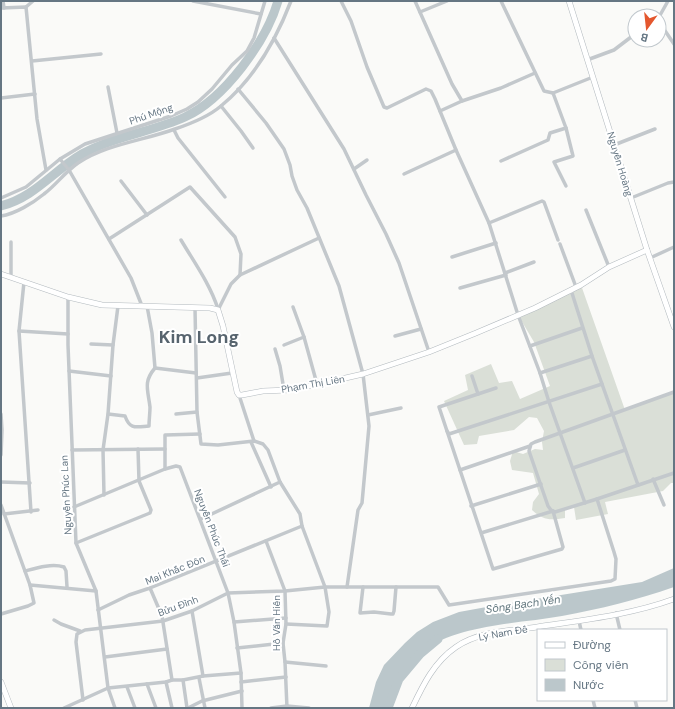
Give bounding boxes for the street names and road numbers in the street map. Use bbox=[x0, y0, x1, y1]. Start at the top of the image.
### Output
street label: Phú Mộng bbox=[127, 100, 175, 128]
street label: Nguyễn Hoàng bbox=[604, 130, 636, 198]
street label: Phạm Thị Liên bbox=[280, 372, 346, 396]
street label: Nguyễn Phúc Lan bbox=[57, 455, 75, 535]
street label: Nguyễn Phúc Thái bbox=[191, 487, 233, 569]
street label: Mai Khắc Đôn bbox=[143, 552, 207, 588]
street label: Bửu Đình bbox=[156, 593, 200, 619]
street label: Hồ Văn Hiến bbox=[270, 595, 283, 651]
street label: Lý Nam Đế bbox=[477, 622, 529, 644]

